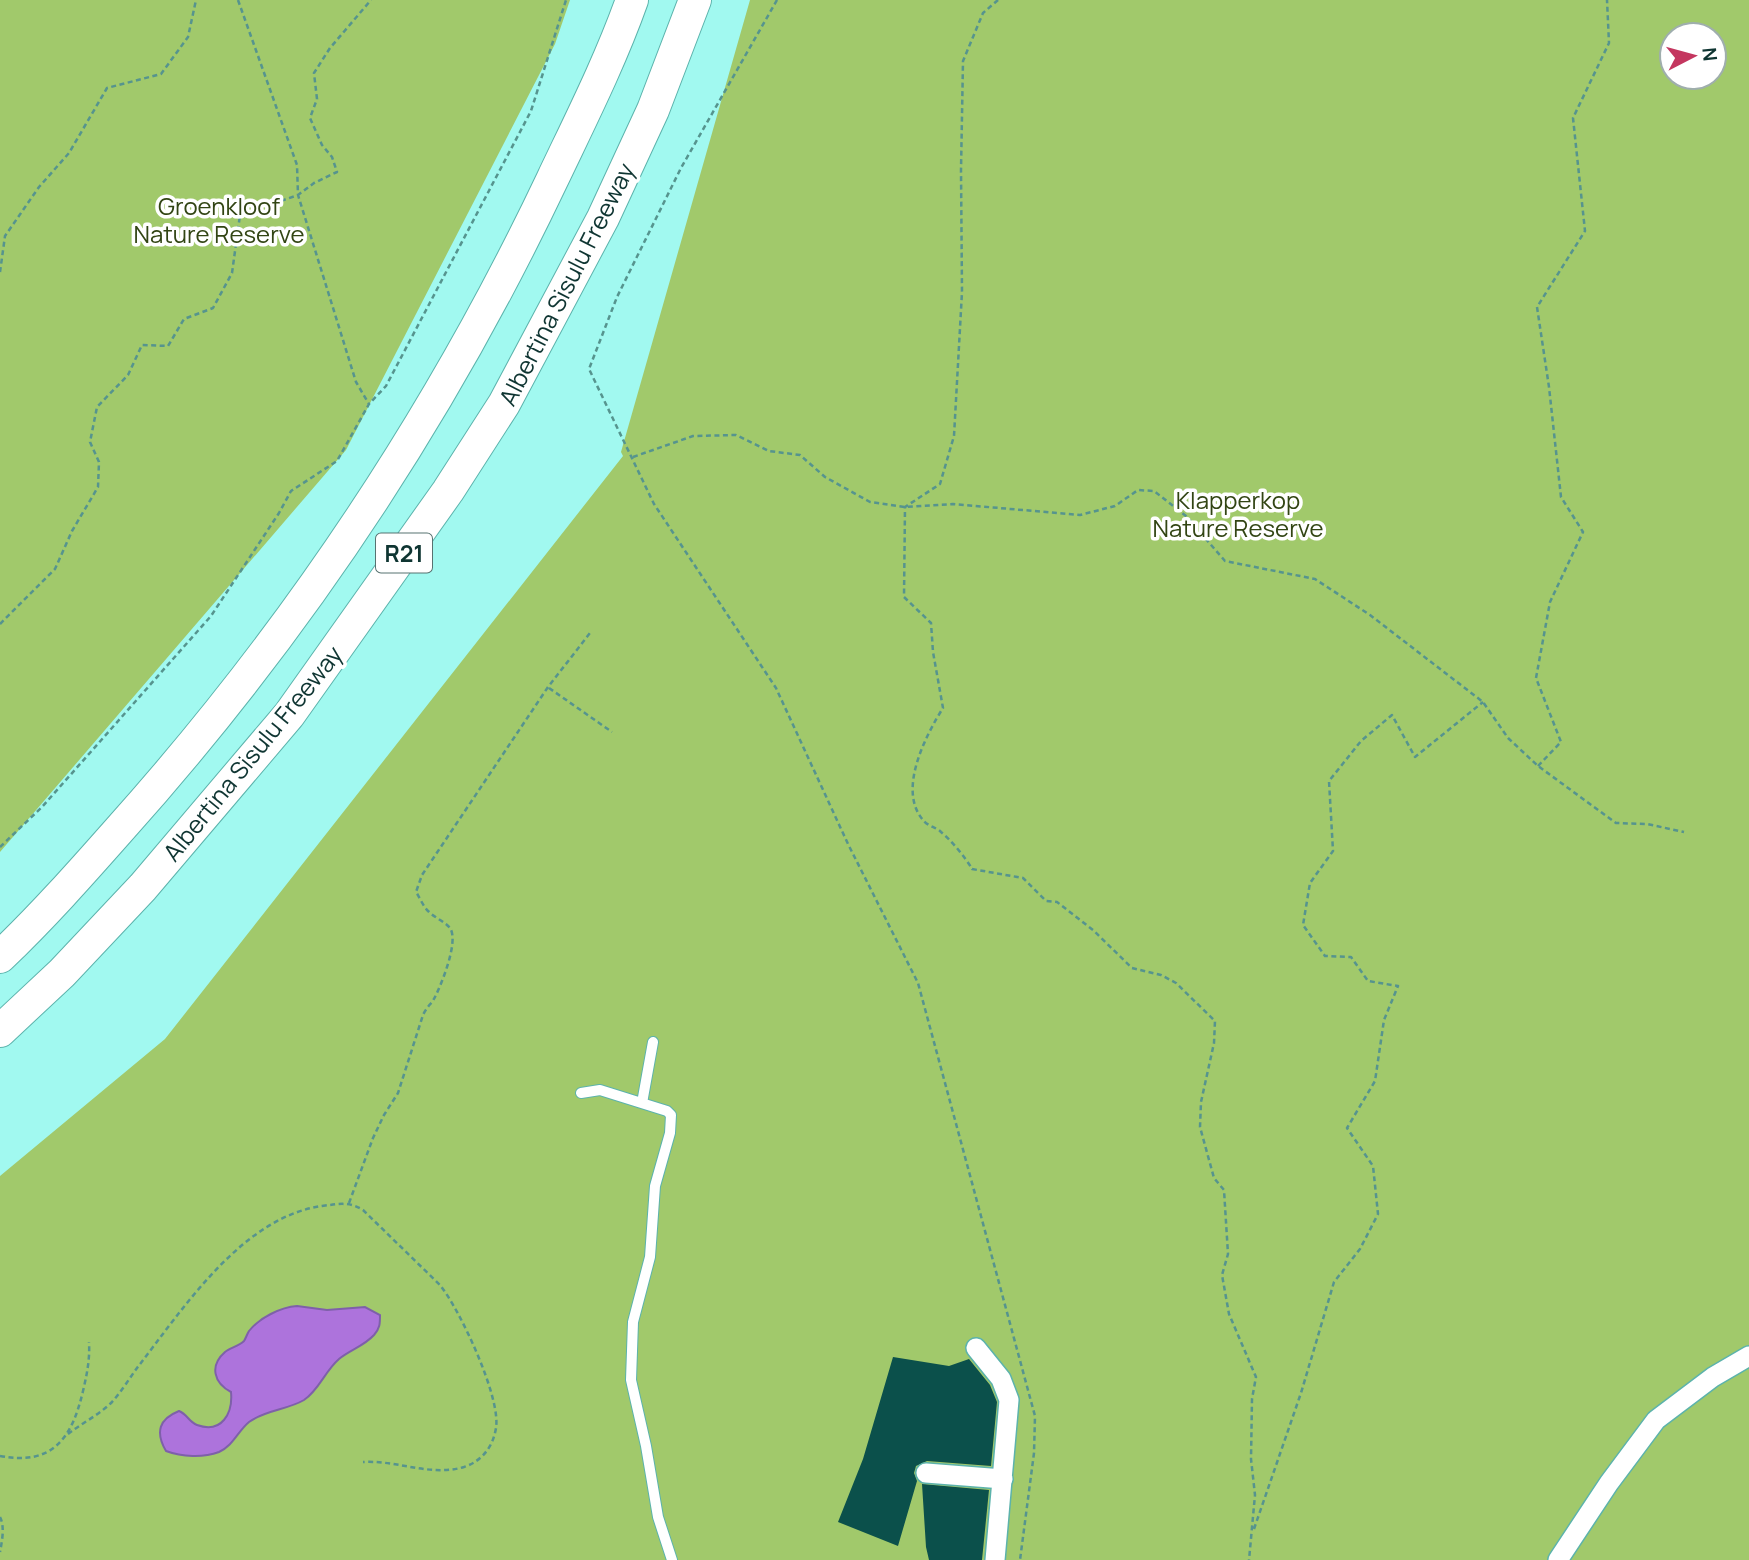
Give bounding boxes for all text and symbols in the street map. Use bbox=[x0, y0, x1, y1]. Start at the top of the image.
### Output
north arrow bbox=[1658, 21, 1728, 91]
text: N bbox=[1696, 46, 1724, 62]
street label: Albertina Sisulu Freeway bbox=[490, 157, 642, 411]
park label: Groenkloof Nature Reserve bbox=[133, 189, 305, 250]
park label: Klapperkop Nature Reserve bbox=[1152, 483, 1324, 544]
road number: R21 bbox=[376, 534, 432, 572]
street label: Albertina Sisulu Freeway bbox=[155, 638, 349, 868]

